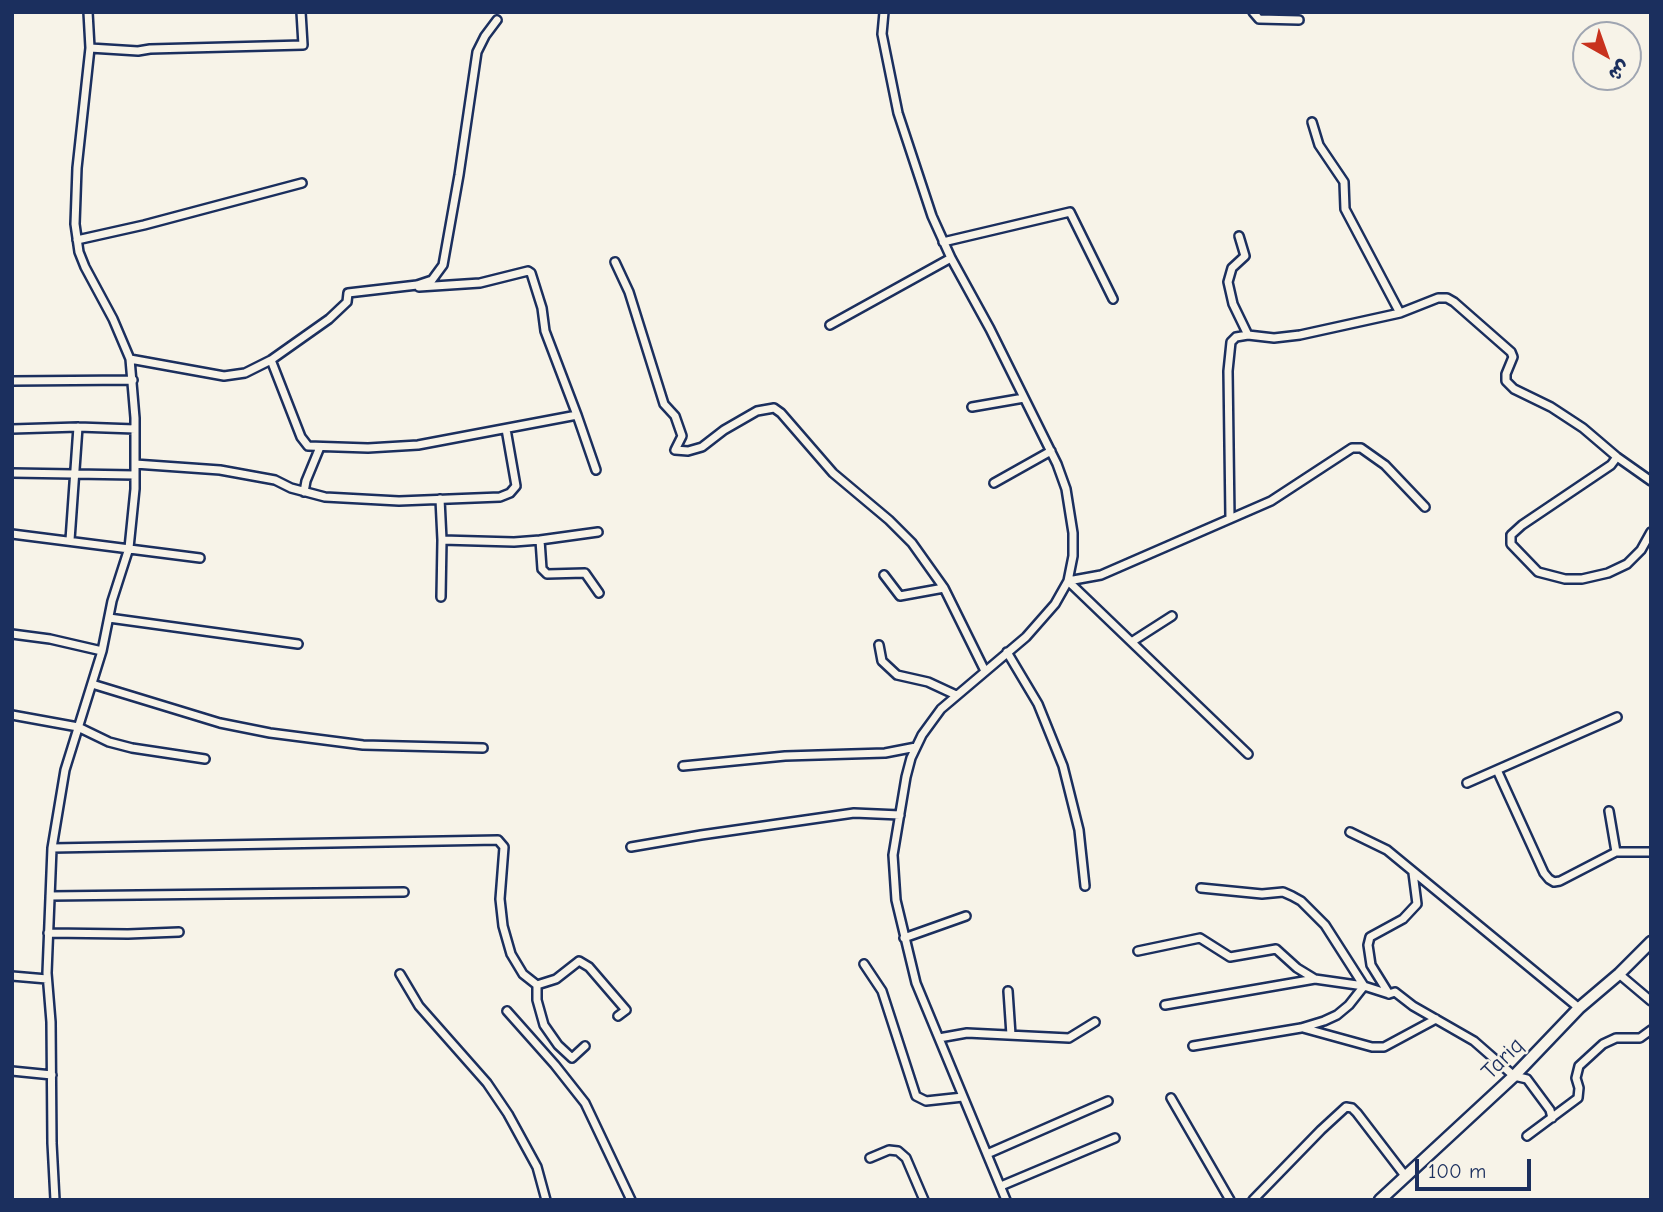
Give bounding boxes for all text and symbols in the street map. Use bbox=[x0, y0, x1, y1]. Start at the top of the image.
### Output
north arrow bbox=[1572, 21, 1642, 91]
text: ش bbox=[1604, 55, 1634, 86]
street label: Tariq bbox=[1476, 1032, 1530, 1086]
scale bar bbox=[1418, 1146, 1534, 1190]
text: 100 m bbox=[1428, 1159, 1486, 1183]

